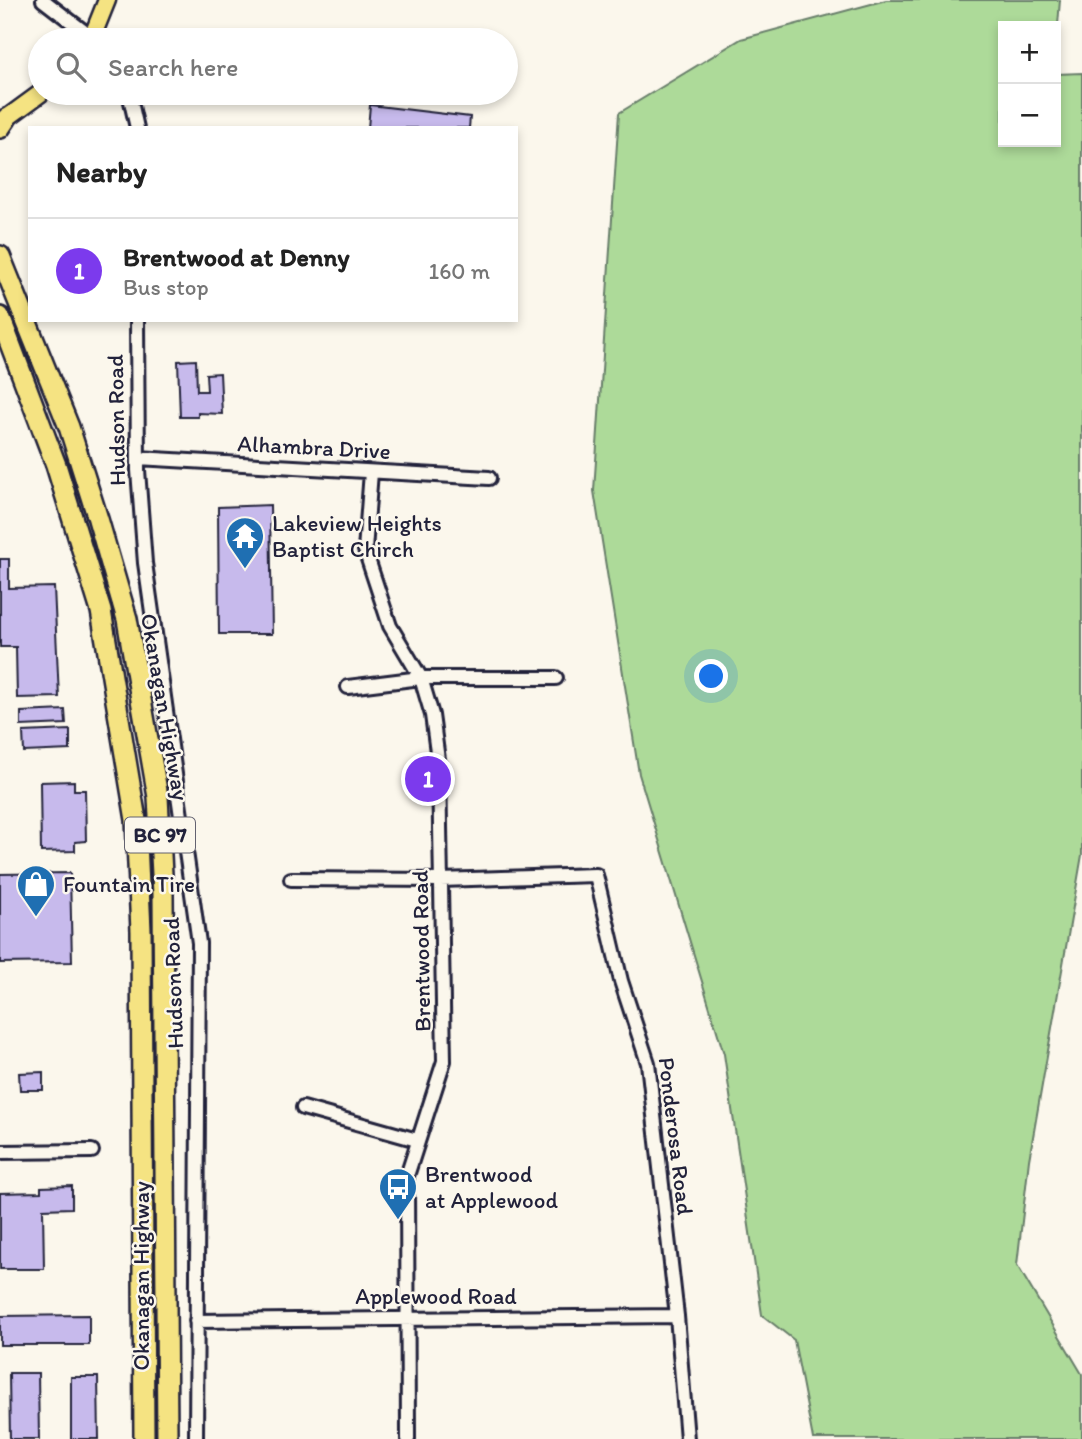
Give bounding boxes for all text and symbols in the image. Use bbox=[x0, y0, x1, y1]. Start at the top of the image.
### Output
map controls bbox=[998, 21, 1061, 147]
button: + bbox=[998, 21, 1061, 84]
search box bbox=[28, 28, 518, 105]
icon: search bbox=[52, 48, 90, 86]
text: Search here bbox=[108, 51, 238, 83]
button: − bbox=[998, 84, 1061, 147]
text: Nearby bbox=[56, 153, 147, 190]
text: Brentwood at Denny bbox=[123, 241, 350, 273]
text: 1 bbox=[74, 257, 84, 285]
text: 160 m bbox=[428, 257, 490, 285]
text: Bus stop bbox=[123, 273, 209, 301]
street label: Hudson Road bbox=[101, 354, 131, 486]
street label: Alhambra Drive bbox=[237, 429, 391, 465]
place label: Lakeview Heights Baptist Chirch bbox=[272, 509, 442, 563]
temple icon: Lakeview Heights Baptist Chirch bbox=[224, 515, 266, 570]
street label: Okanagan Highway bbox=[135, 611, 195, 803]
your location bbox=[694, 659, 728, 693]
pin: 1 bbox=[405, 753, 451, 805]
road number: BC 97 bbox=[125, 818, 195, 852]
shop icon: Fountain Tire bbox=[15, 863, 57, 918]
street label: Brentwood Road bbox=[406, 869, 436, 1032]
place label: Fountain Tire bbox=[63, 870, 195, 898]
street label: Hudson Road bbox=[157, 916, 189, 1049]
street label: Ponderosa Road bbox=[652, 1056, 700, 1216]
place label: Brentwood at Applewood bbox=[425, 1160, 558, 1214]
bus stop icon: Brentwood at Applewood bbox=[377, 1166, 419, 1221]
street label: Okanagan Highway bbox=[127, 1181, 155, 1371]
street label: Applewood Road bbox=[355, 1282, 517, 1310]

